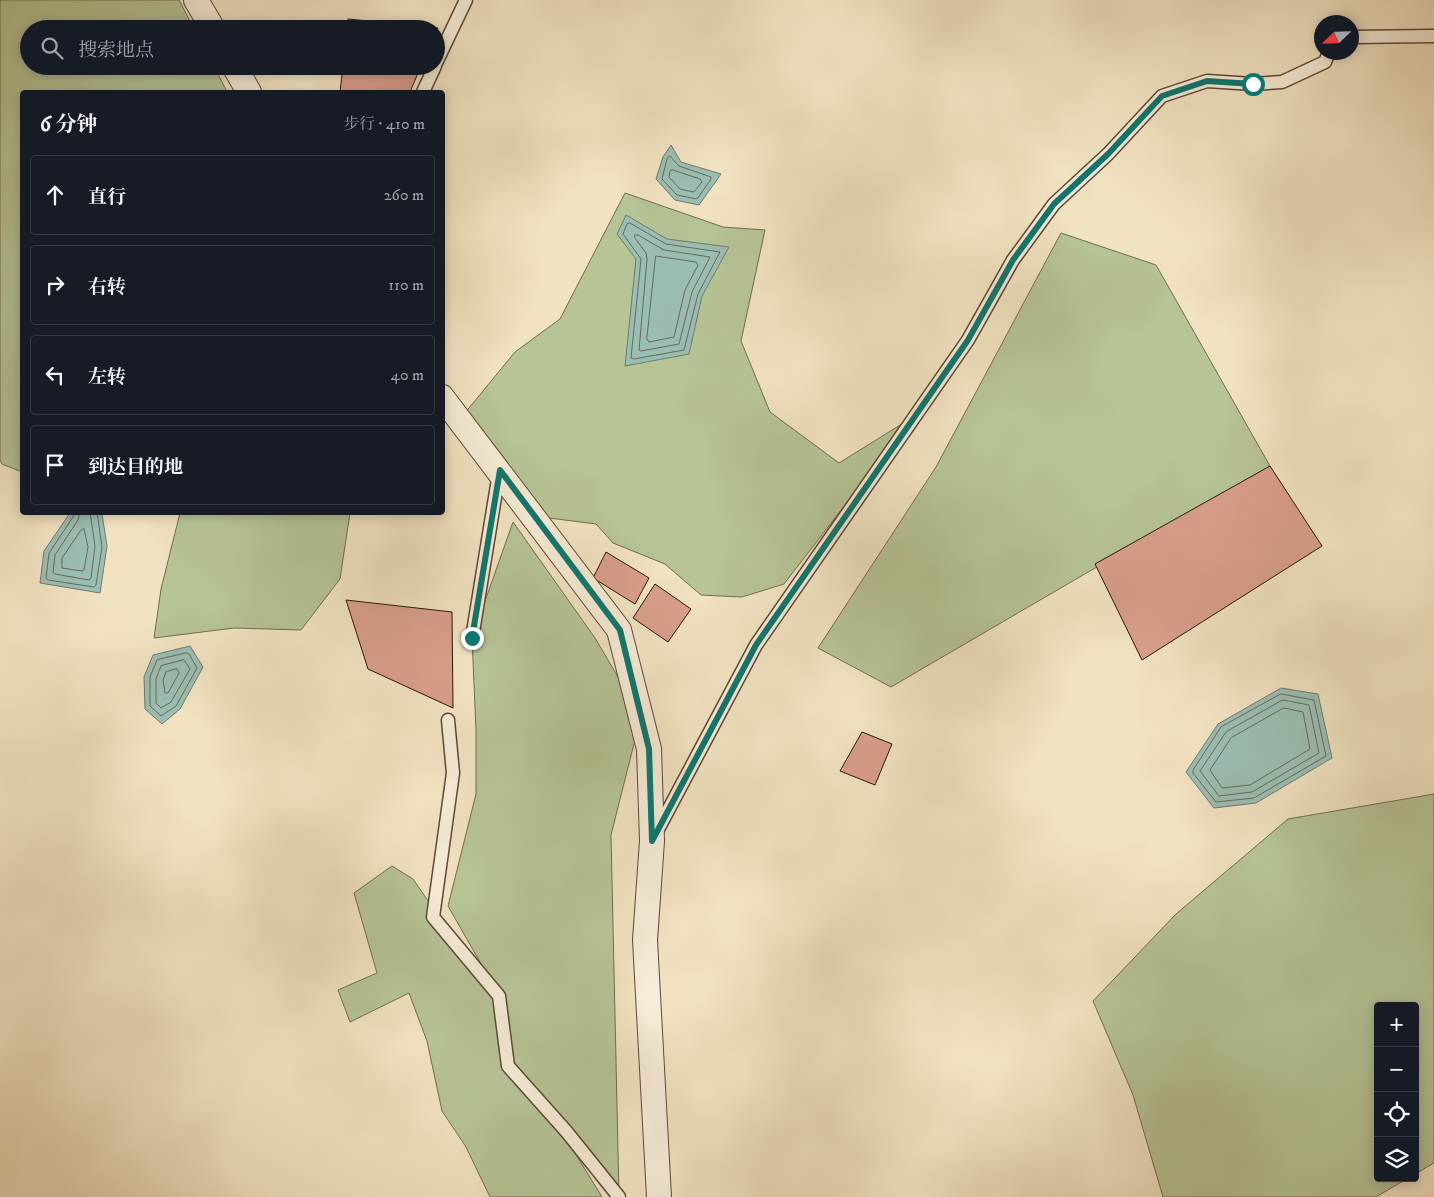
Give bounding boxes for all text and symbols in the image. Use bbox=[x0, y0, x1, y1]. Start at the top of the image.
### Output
north arrow bbox=[1314, 15, 1359, 60]
search box bbox=[20, 20, 445, 75]
icon: search bbox=[38, 34, 66, 62]
text: 搜索地点 bbox=[78, 39, 154, 62]
route start bbox=[1242, 73, 1265, 96]
text: 6 分钟 bbox=[40, 112, 97, 138]
text: 步行 · 410 m bbox=[343, 114, 425, 134]
icon: ahead bbox=[41, 181, 69, 209]
text: 260 m bbox=[384, 185, 424, 205]
text: 直行 bbox=[88, 186, 126, 209]
icon: right bbox=[41, 271, 69, 299]
text: 110 m bbox=[388, 275, 424, 295]
text: 右转 bbox=[88, 276, 126, 299]
icon: left bbox=[41, 361, 69, 389]
text: 40 m bbox=[391, 365, 424, 385]
text: 左转 bbox=[88, 366, 126, 389]
icon: arrive bbox=[41, 451, 69, 479]
text: 到达目的地 bbox=[88, 456, 183, 479]
route end bbox=[461, 627, 484, 650]
map controls bbox=[1374, 1002, 1419, 1182]
button: + bbox=[1374, 1002, 1419, 1047]
button: − bbox=[1374, 1047, 1419, 1092]
button: locate bbox=[1374, 1092, 1419, 1137]
button: layers bbox=[1374, 1137, 1419, 1182]

